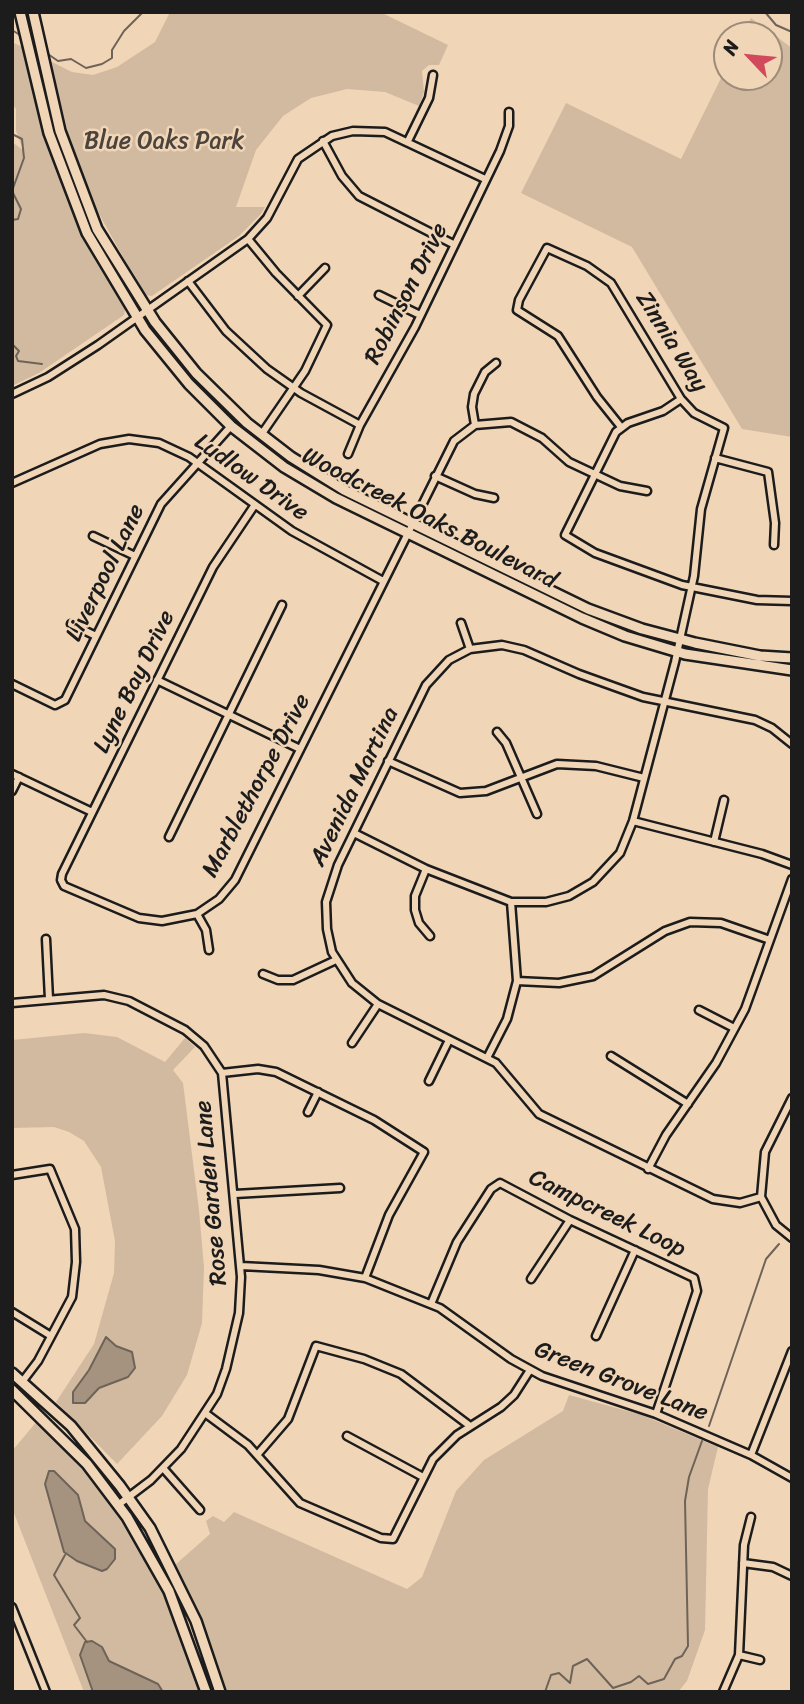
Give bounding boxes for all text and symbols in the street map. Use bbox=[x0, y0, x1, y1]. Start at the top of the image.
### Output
north arrow bbox=[713, 21, 783, 91]
text: N bbox=[713, 34, 748, 61]
park label: Blue Oaks Park bbox=[84, 128, 244, 156]
street label: Robinson Drive bbox=[359, 219, 455, 369]
street label: Zinnia Way bbox=[629, 286, 713, 398]
street label: Ludlow Drive bbox=[188, 428, 314, 528]
street label: Woodcreek Oaks Boulevard bbox=[297, 442, 561, 596]
street label: Liverpool Lane bbox=[60, 500, 152, 646]
street label: Lyne Bay Drive bbox=[88, 606, 182, 758]
street label: Marblethorpe Drive bbox=[196, 689, 318, 883]
street label: Avenida Martina bbox=[304, 703, 406, 871]
street label: Rose Garden Lane bbox=[190, 1099, 234, 1287]
street label: Campcreek Loop bbox=[524, 1164, 690, 1264]
street label: Green Grove Lane bbox=[530, 1336, 712, 1428]

